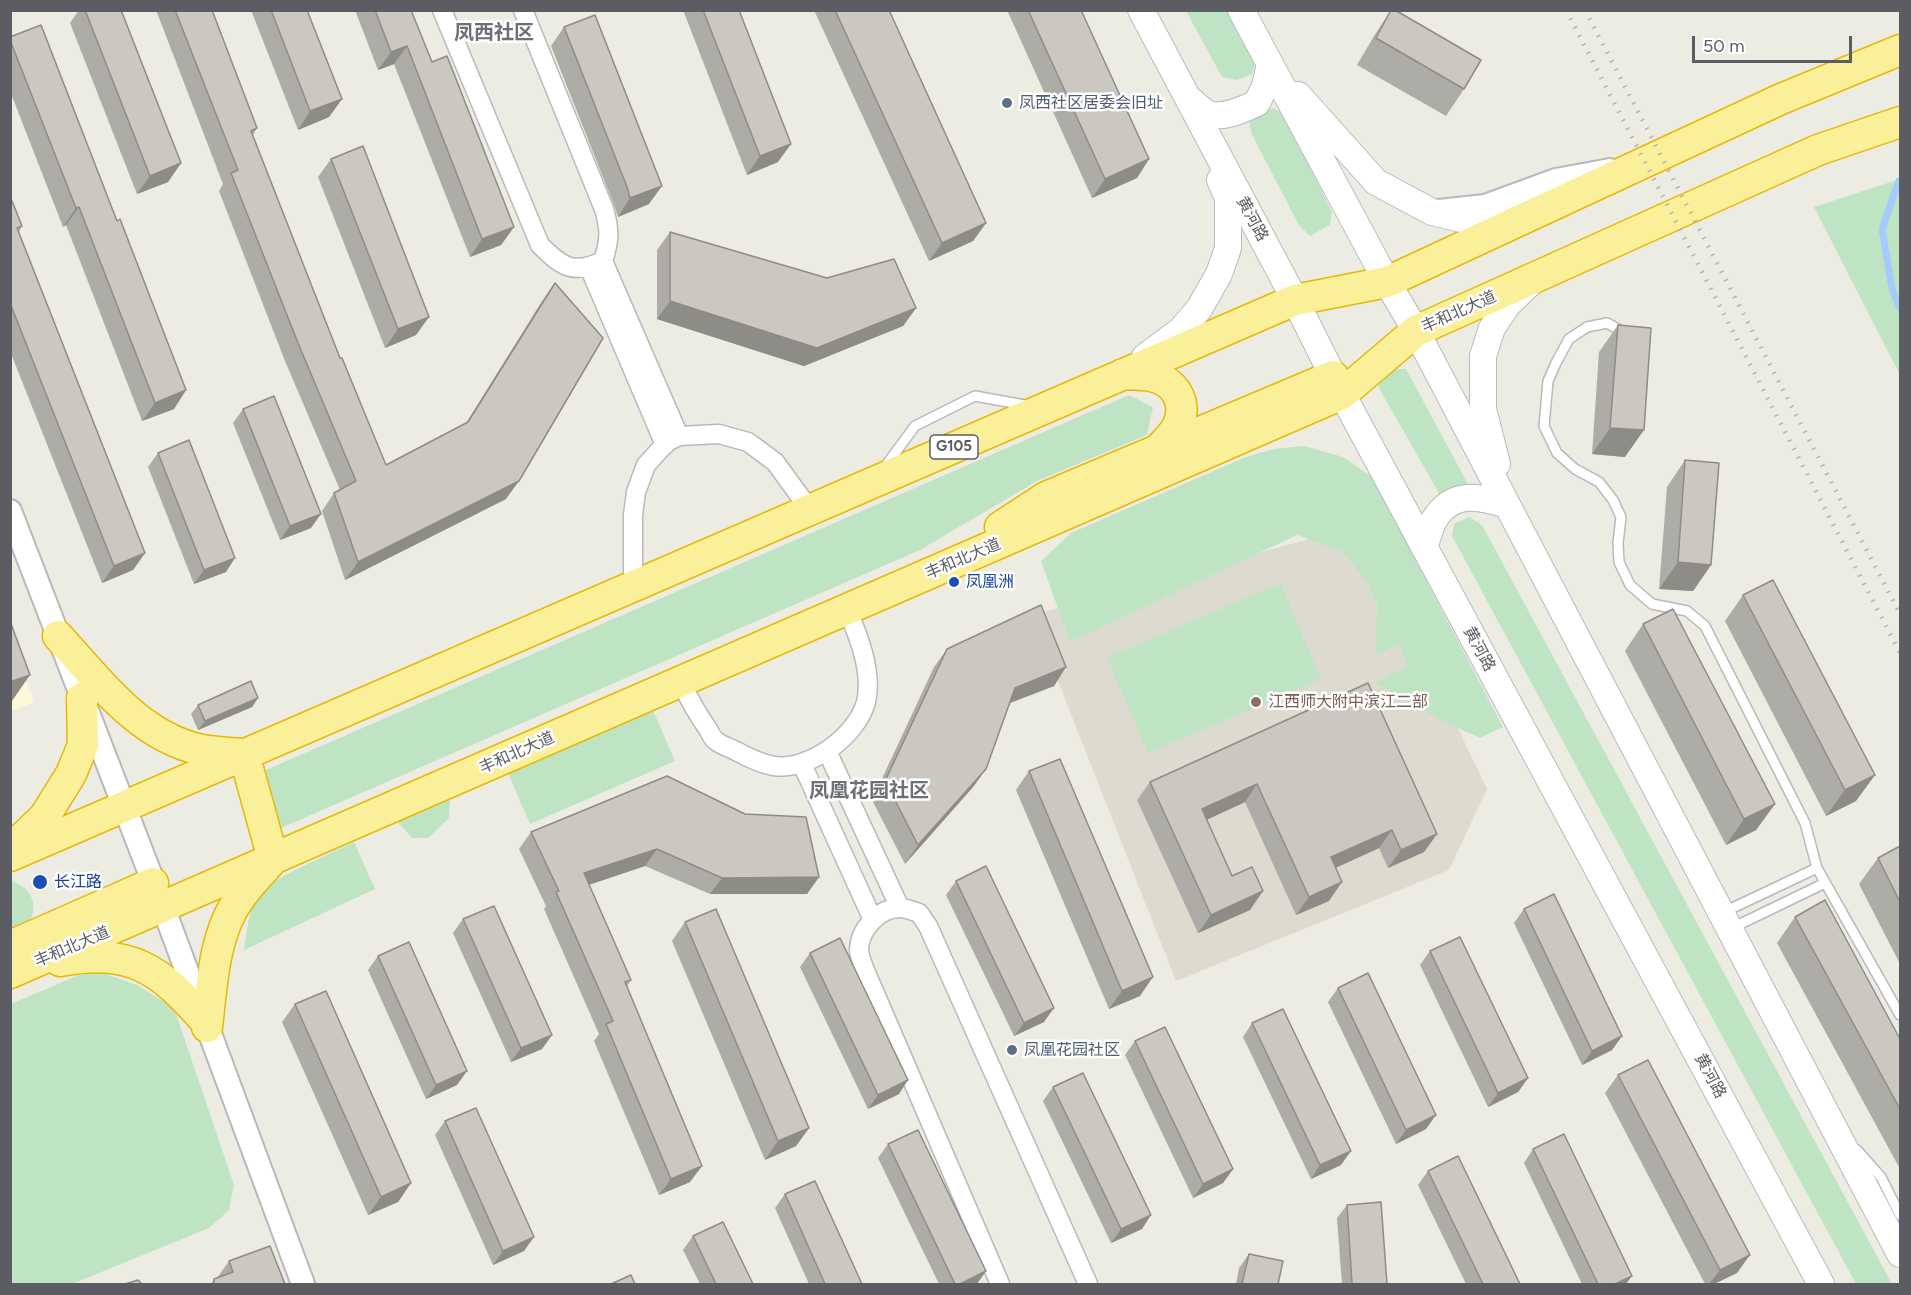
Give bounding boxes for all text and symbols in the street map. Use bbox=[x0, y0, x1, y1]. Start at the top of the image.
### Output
district label: 凤西社区 bbox=[454, 21, 534, 45]
scale bar bbox=[1695, 24, 1856, 62]
text: 50 m bbox=[1703, 35, 1745, 57]
place label: 凤西社区居委会旧址 bbox=[1019, 93, 1163, 113]
marker: 凤西社区居委会旧址 bbox=[1000, 96, 1014, 110]
street label: 黄河路 bbox=[1232, 193, 1272, 245]
street label: 丰和北大道 bbox=[1419, 287, 1499, 337]
road number: G105 bbox=[930, 435, 978, 459]
street label: 丰和北大道 bbox=[922, 535, 1004, 583]
place label: 凤凰洲 bbox=[966, 572, 1014, 592]
marker: 凤凰洲 bbox=[947, 575, 961, 589]
street label: 黄河路 bbox=[1459, 623, 1499, 675]
place label: 江西师大附中滨江二部 bbox=[1268, 692, 1428, 712]
marker: 江西师大附中滨江二部 bbox=[1249, 695, 1263, 709]
street label: 丰和北大道 bbox=[477, 728, 557, 778]
district label: 凤凰花园社区 bbox=[809, 779, 929, 803]
place label: 长江路 bbox=[54, 872, 102, 892]
marker: 长江路 bbox=[31, 873, 49, 891]
street label: 丰和北大道 bbox=[31, 923, 113, 971]
place label: 凤凰花园社区 bbox=[1024, 1040, 1120, 1060]
marker: 凤凰花园社区 bbox=[1005, 1043, 1019, 1057]
street label: 黄河路 bbox=[1690, 1050, 1730, 1102]

